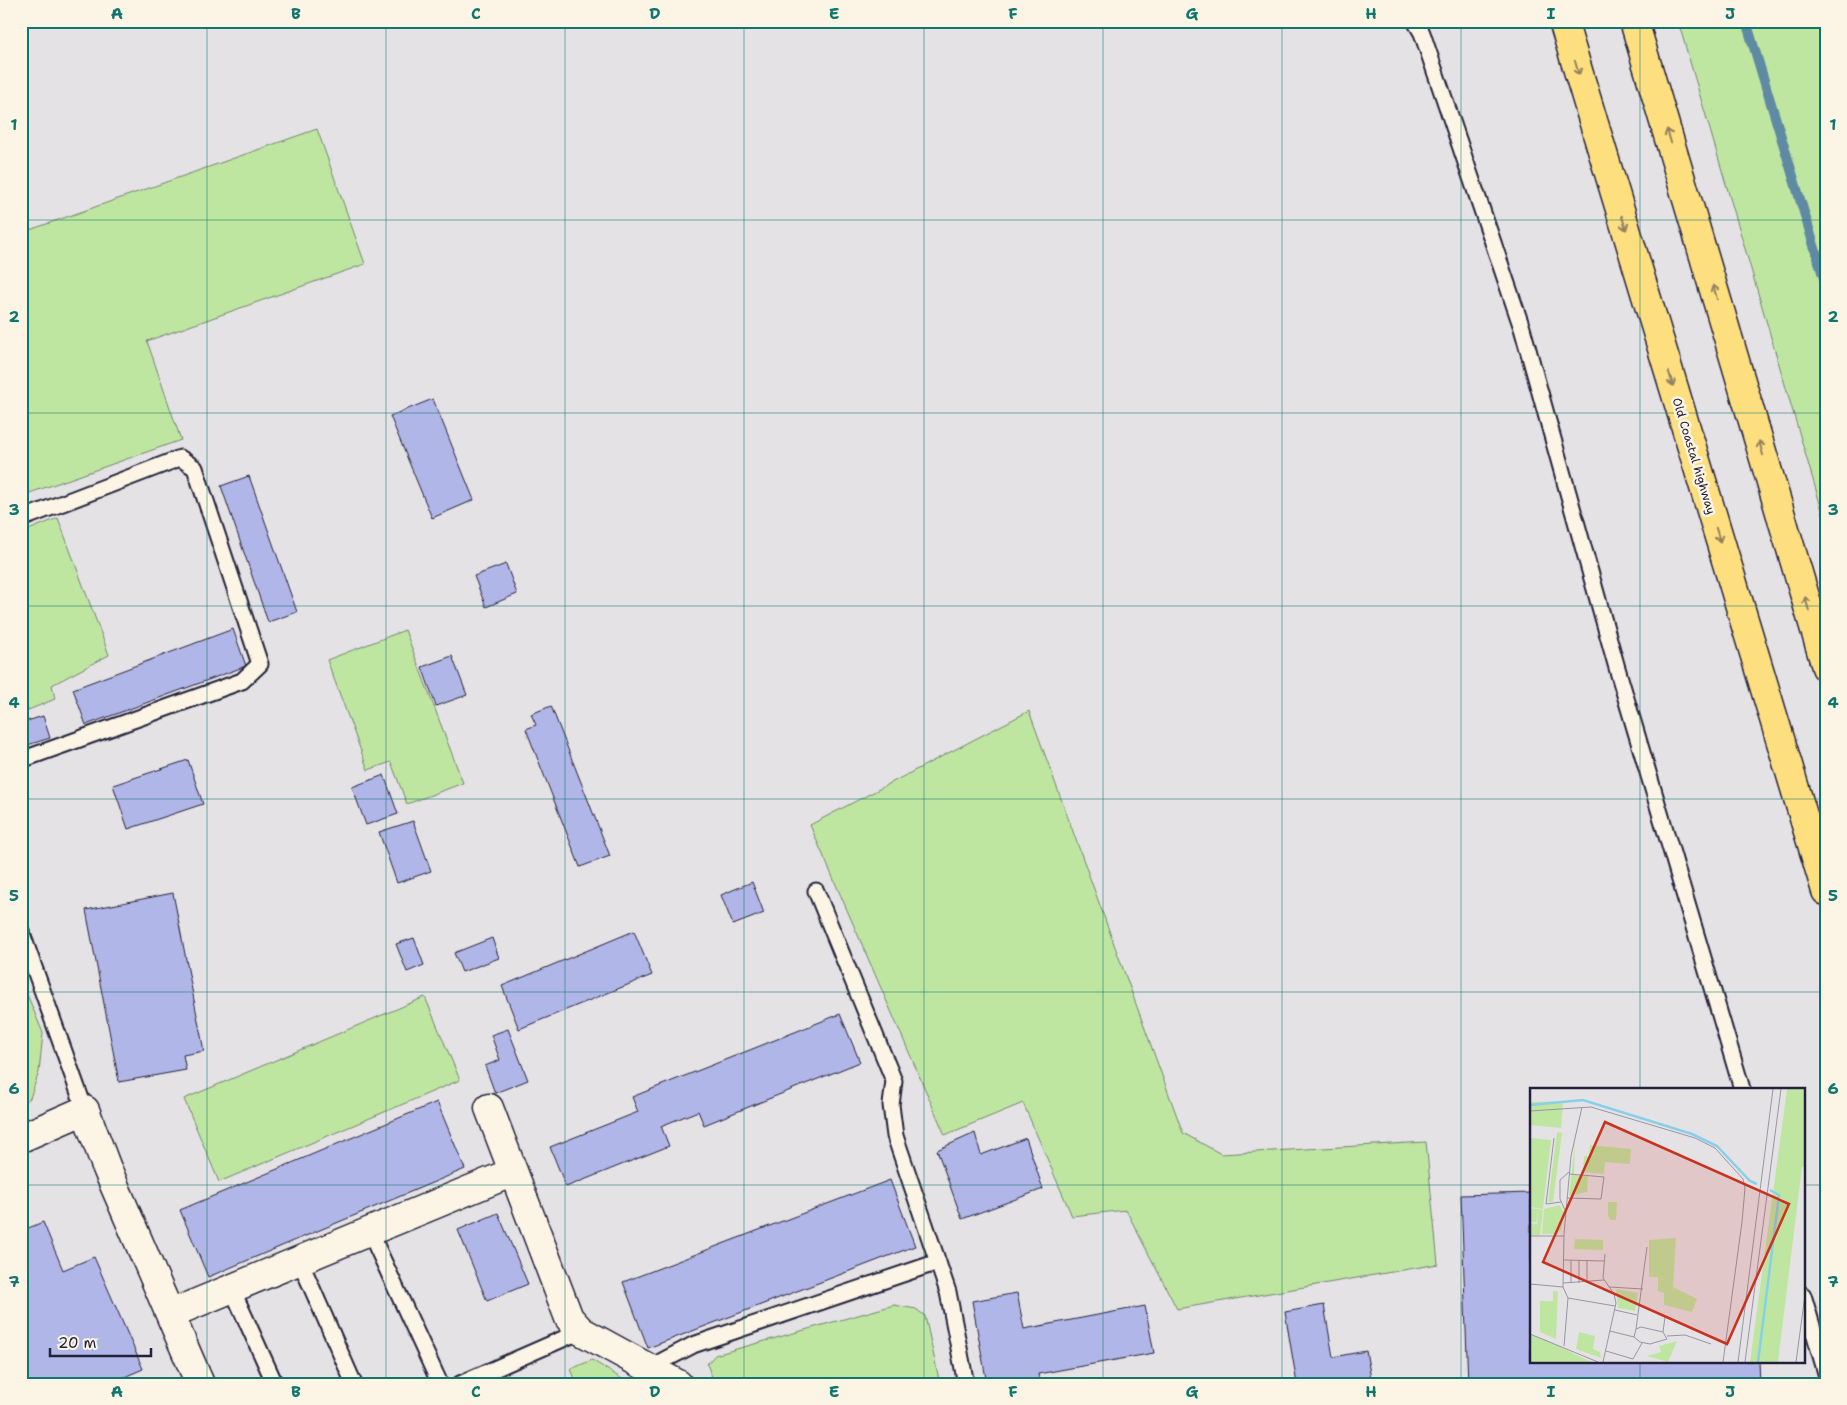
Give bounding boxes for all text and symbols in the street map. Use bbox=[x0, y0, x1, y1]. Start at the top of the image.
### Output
text: A bbox=[111, 3, 123, 24]
text: B bbox=[291, 3, 301, 24]
text: C bbox=[471, 3, 481, 24]
text: D bbox=[649, 3, 661, 24]
text: E bbox=[829, 3, 839, 24]
text: F bbox=[1008, 3, 1018, 24]
text: G bbox=[1186, 3, 1199, 24]
text: H bbox=[1365, 3, 1377, 24]
text: I bbox=[1547, 3, 1556, 24]
text: J bbox=[1725, 3, 1735, 24]
one-way arrow bbox=[1573, 60, 1582, 75]
text: 1 bbox=[10, 114, 18, 135]
text: 1 bbox=[1829, 114, 1837, 135]
one-way arrow bbox=[1664, 129, 1673, 145]
one-way arrow bbox=[1620, 215, 1629, 231]
one-way arrow bbox=[1710, 284, 1720, 300]
text: 2 bbox=[8, 306, 20, 327]
text: 2 bbox=[1827, 306, 1839, 327]
one-way arrow bbox=[1667, 371, 1677, 387]
street label: Old Coastal highway bbox=[1669, 396, 1719, 516]
one-way arrow bbox=[1756, 440, 1766, 456]
text: 3 bbox=[8, 499, 20, 520]
text: 3 bbox=[1827, 499, 1839, 520]
one-way arrow bbox=[1714, 526, 1724, 542]
one-way arrow bbox=[1802, 596, 1811, 612]
text: 4 bbox=[8, 692, 20, 713]
text: 4 bbox=[1827, 692, 1839, 713]
text: 5 bbox=[9, 885, 19, 906]
text: 5 bbox=[1828, 885, 1838, 906]
text: 6 bbox=[8, 1078, 20, 1099]
text: 6 bbox=[1827, 1078, 1839, 1099]
inset map bbox=[1530, 1088, 1804, 1362]
text: 7 bbox=[8, 1271, 20, 1292]
text: 7 bbox=[1827, 1271, 1839, 1292]
scale bar bbox=[50, 1325, 151, 1357]
text: 20 m bbox=[58, 1333, 97, 1353]
text: A bbox=[111, 1381, 123, 1402]
text: B bbox=[291, 1381, 301, 1402]
text: C bbox=[471, 1381, 481, 1402]
text: D bbox=[649, 1381, 661, 1402]
text: E bbox=[829, 1381, 839, 1402]
text: F bbox=[1008, 1381, 1018, 1402]
text: G bbox=[1186, 1381, 1199, 1402]
text: H bbox=[1365, 1381, 1377, 1402]
text: I bbox=[1547, 1381, 1556, 1402]
text: J bbox=[1725, 1381, 1735, 1402]

